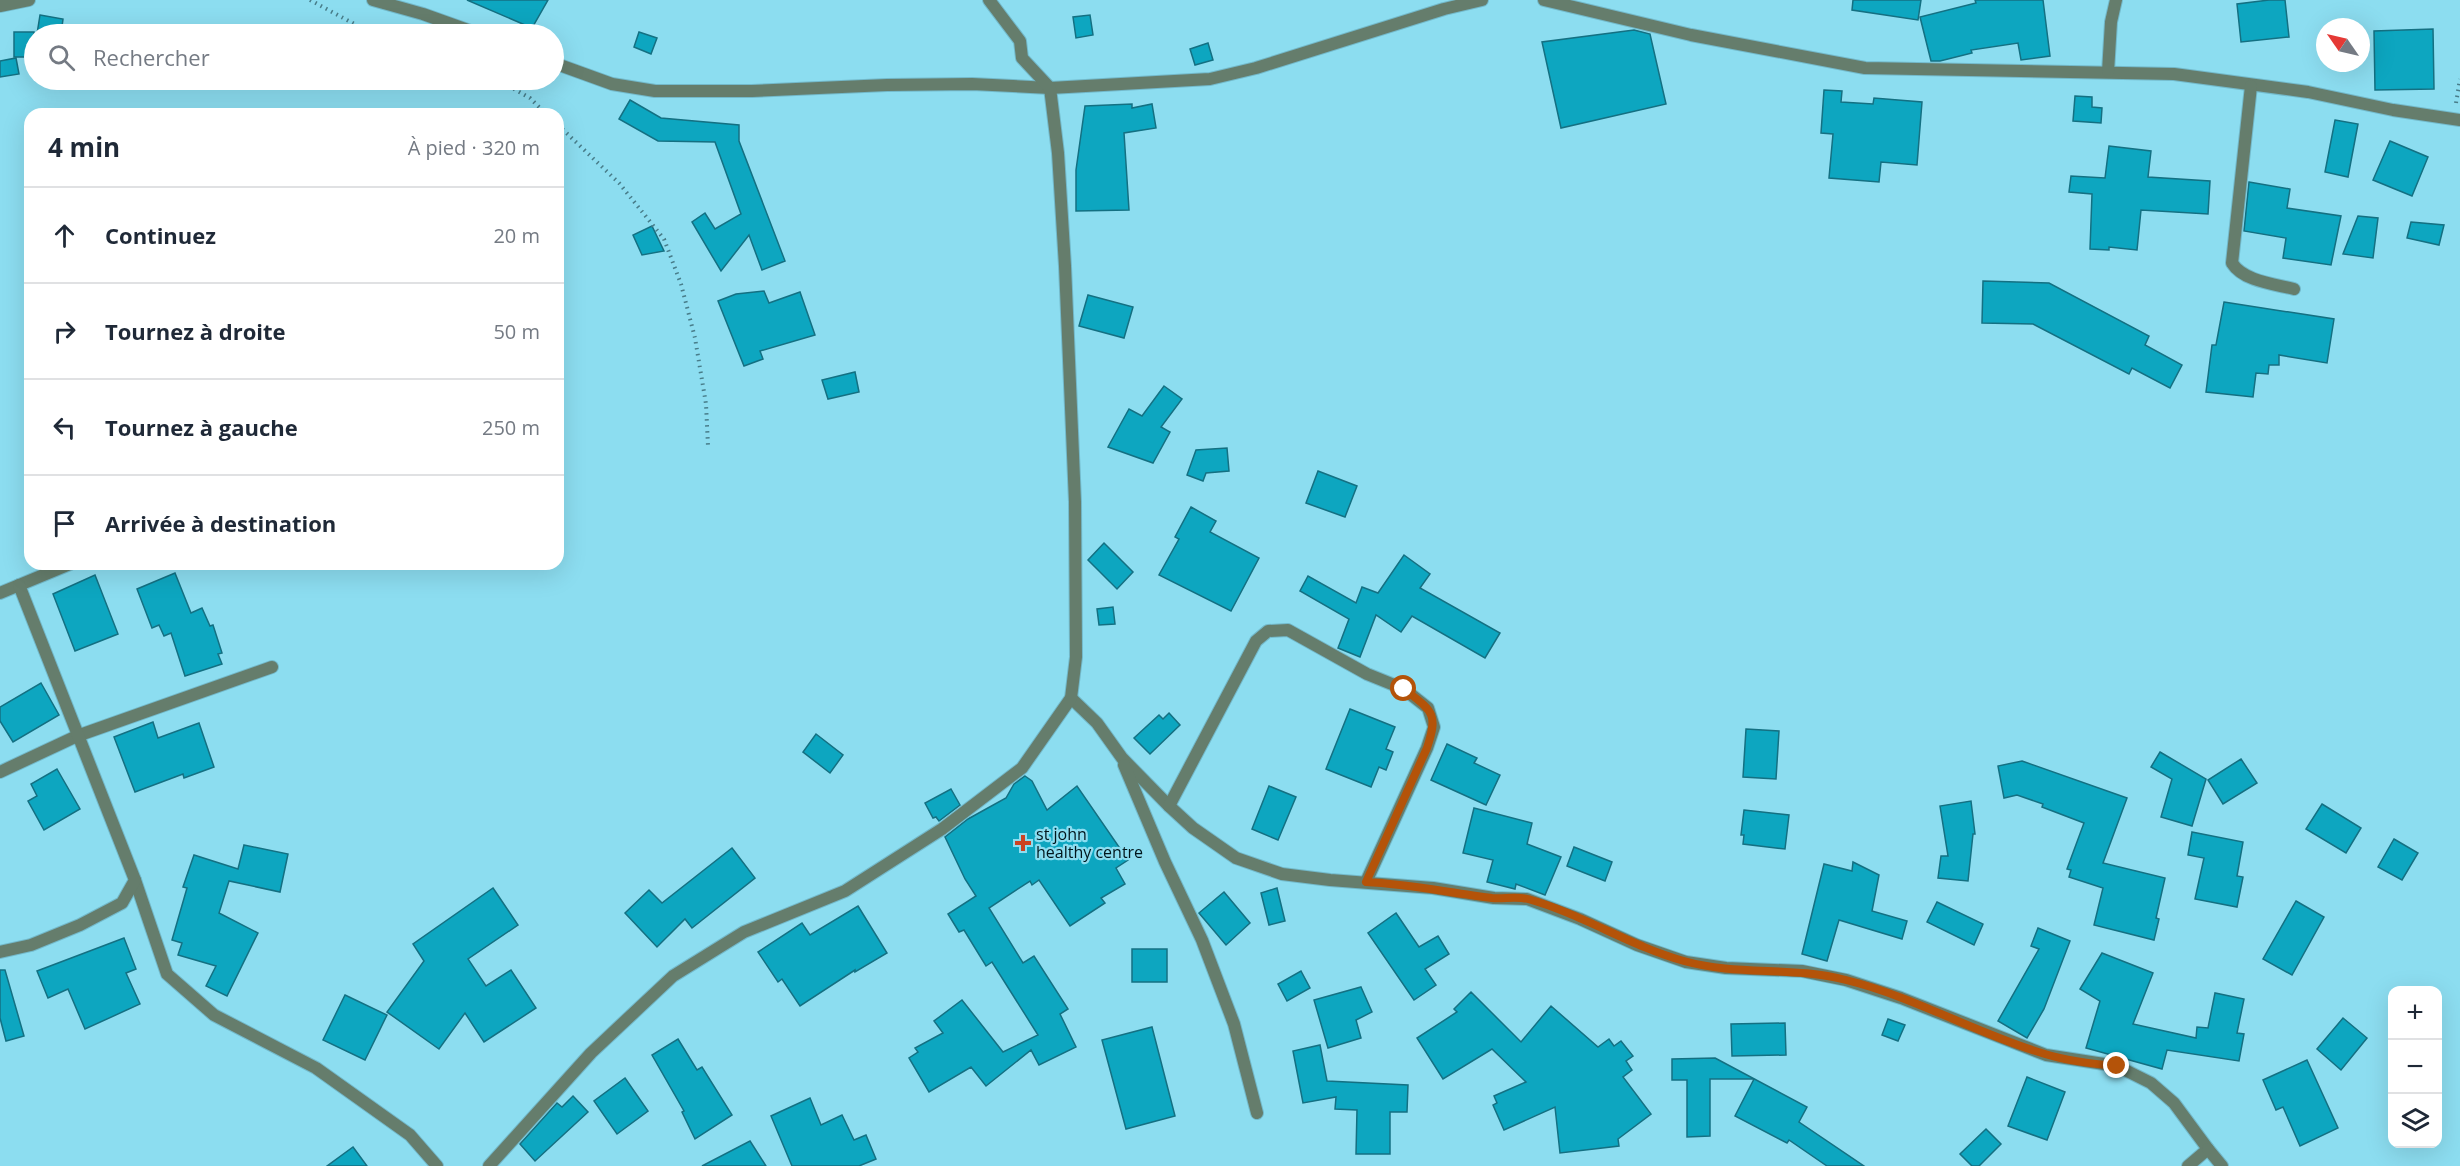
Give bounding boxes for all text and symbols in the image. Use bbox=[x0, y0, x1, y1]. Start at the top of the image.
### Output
north arrow bbox=[2316, 18, 2370, 72]
search box bbox=[24, 24, 564, 90]
icon: search bbox=[45, 41, 78, 74]
text: Rechercher bbox=[93, 42, 210, 72]
text: 4 min bbox=[48, 129, 120, 165]
text: À pied · 320 m bbox=[408, 134, 540, 161]
icon: ahead bbox=[48, 219, 81, 252]
text: Continuez bbox=[105, 220, 216, 250]
text: 20 m bbox=[493, 222, 540, 249]
icon: right bbox=[48, 315, 81, 348]
text: Tournez à droite bbox=[105, 316, 286, 346]
text: 50 m bbox=[493, 318, 540, 345]
icon: left bbox=[48, 411, 81, 444]
text: Tournez à gauche bbox=[105, 412, 298, 442]
text: 250 m bbox=[482, 414, 540, 441]
icon: arrive bbox=[48, 507, 81, 540]
text: Arrivée à destination bbox=[105, 508, 336, 538]
route start bbox=[1390, 675, 1416, 701]
place label: st john healthy centre bbox=[1036, 823, 1143, 863]
marker: st john healthy centre bbox=[1014, 834, 1032, 852]
map controls bbox=[2388, 986, 2442, 1148]
button: + bbox=[2388, 986, 2442, 1040]
button: − bbox=[2388, 1040, 2442, 1094]
route end bbox=[2103, 1052, 2129, 1078]
button: layers bbox=[2388, 1094, 2442, 1148]

